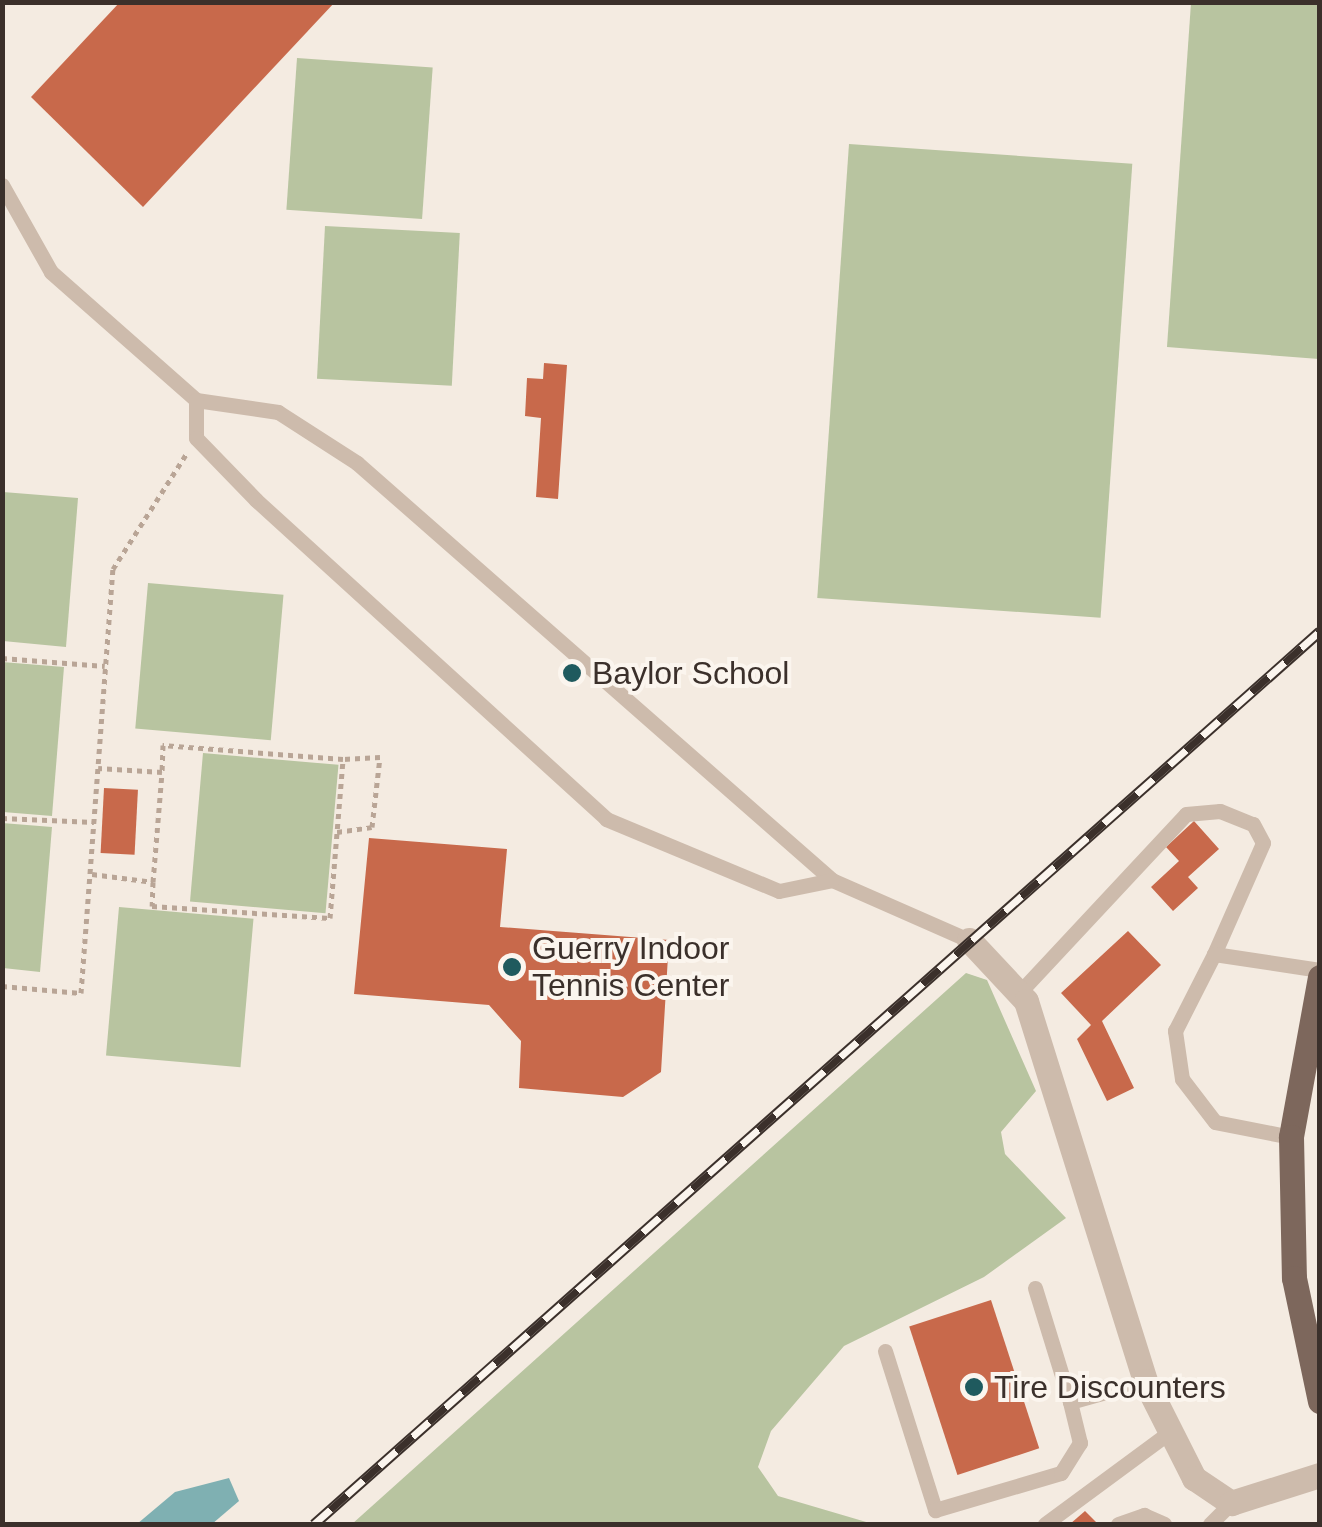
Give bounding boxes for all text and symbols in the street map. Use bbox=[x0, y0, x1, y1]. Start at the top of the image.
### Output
place label: Baylor School bbox=[592, 654, 789, 692]
marker: Baylor School bbox=[561, 662, 583, 684]
place label: Guerry Indoor Tennis Center bbox=[532, 930, 729, 1005]
marker: Guerry Indoor Tennis Center bbox=[501, 956, 523, 978]
place label: Tire Discounters bbox=[994, 1368, 1226, 1406]
marker: Tire Discounters bbox=[963, 1376, 985, 1398]

